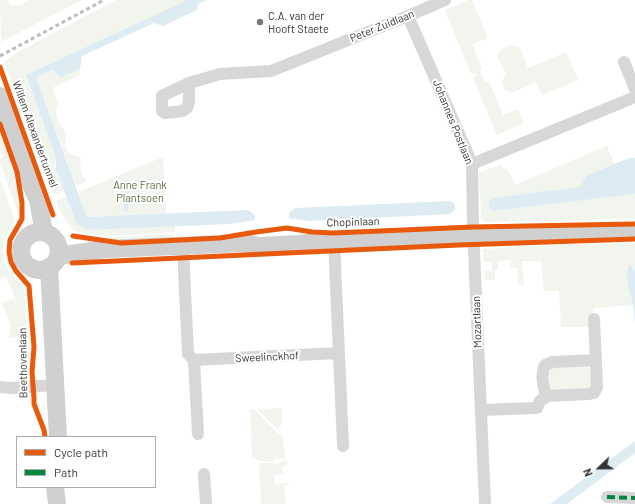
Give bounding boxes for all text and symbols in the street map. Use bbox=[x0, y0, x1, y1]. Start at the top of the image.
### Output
street label: Peter Zuidlaan bbox=[348, 7, 416, 45]
place label: C.A. van der Hooft Staete bbox=[268, 9, 329, 35]
marker: C.A. van der Hooft Staete bbox=[255, 17, 265, 27]
street label: Johannes Postlaan bbox=[430, 78, 476, 166]
street label: Willem Alexandertunnel bbox=[10, 79, 60, 189]
park label: Anne Frank Plantsoen bbox=[113, 178, 167, 204]
street label: Chopinlaan bbox=[326, 214, 380, 230]
street label: Mozartlaan bbox=[469, 296, 485, 348]
street label: Beethovenlaan bbox=[16, 328, 30, 398]
street label: Sweelinckhof bbox=[235, 349, 299, 365]
legend bbox=[16, 436, 156, 488]
text: Cycle path bbox=[54, 445, 108, 459]
north arrow bbox=[579, 448, 619, 488]
text: Path bbox=[54, 465, 78, 479]
text: N bbox=[580, 467, 595, 479]

